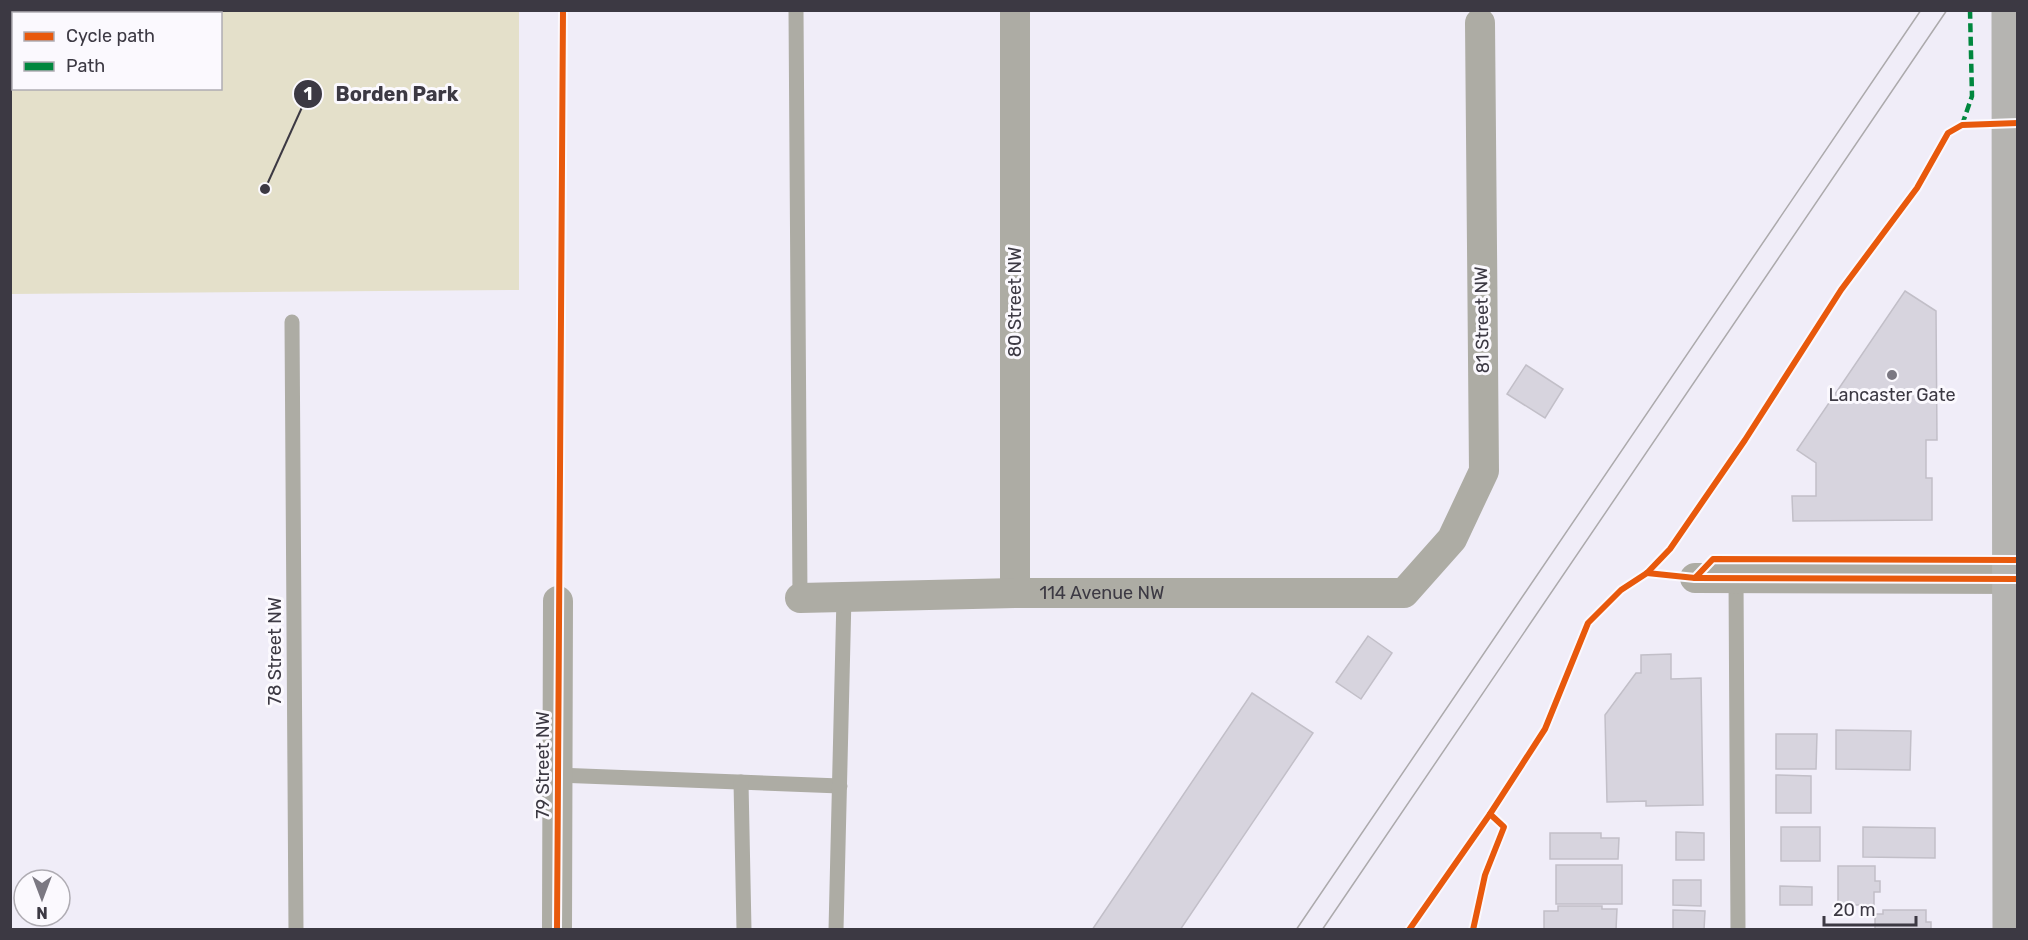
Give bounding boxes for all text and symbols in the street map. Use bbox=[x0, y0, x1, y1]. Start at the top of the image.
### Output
legend bbox=[12, 12, 222, 90]
text: Cycle path bbox=[66, 25, 155, 47]
text: Path bbox=[66, 55, 105, 77]
callout: Borden Park bbox=[293, 75, 470, 113]
text: Borden Park bbox=[336, 82, 459, 106]
text: 1 bbox=[304, 83, 312, 105]
street label: 80 Street NW bbox=[1004, 247, 1026, 357]
street label: 81 Street NW bbox=[1470, 266, 1494, 374]
marker: Lancaster Gate bbox=[1885, 368, 1899, 382]
place label: Lancaster Gate bbox=[1828, 384, 1956, 406]
street label: 114 Avenue NW bbox=[1039, 582, 1164, 604]
street label: 78 Street NW bbox=[264, 597, 286, 705]
street label: 79 Street NW bbox=[532, 711, 554, 819]
north arrow bbox=[12, 868, 72, 928]
scale bar bbox=[1824, 889, 1916, 927]
text: 20 m bbox=[1833, 899, 1875, 921]
text: N bbox=[36, 903, 48, 922]

